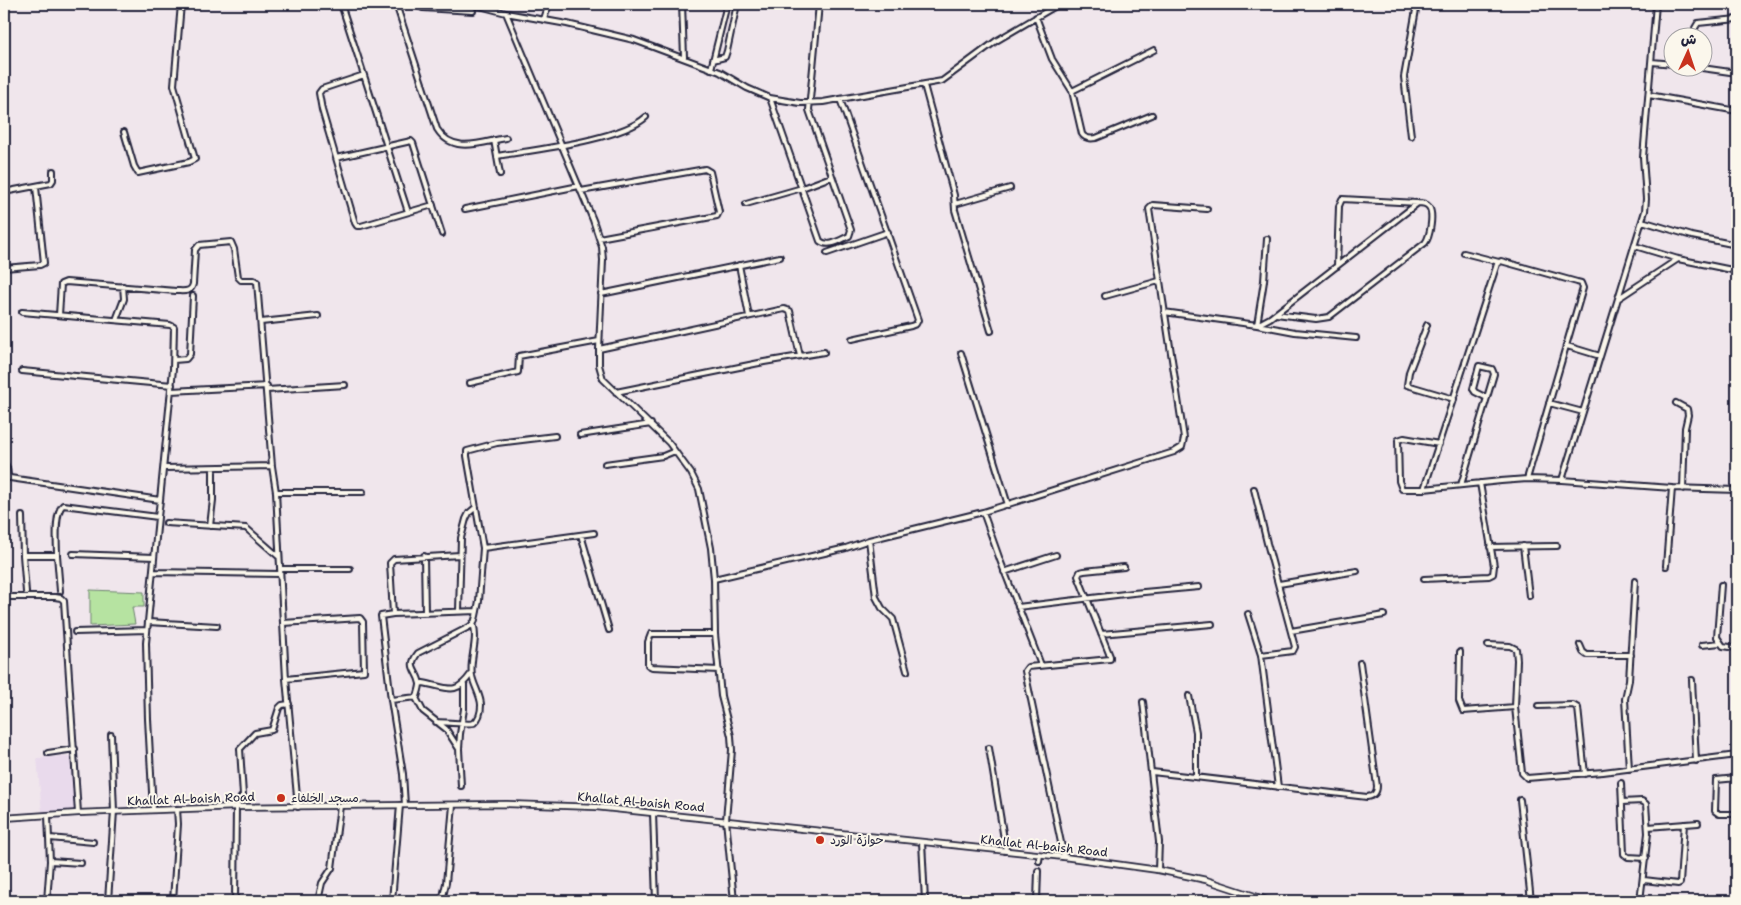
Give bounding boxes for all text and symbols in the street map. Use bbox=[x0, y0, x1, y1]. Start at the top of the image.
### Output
north arrow bbox=[1664, 28, 1714, 78]
text: ش bbox=[1681, 30, 1697, 48]
street label: Khallat Al-baish Road bbox=[577, 788, 706, 816]
street label: Khallat Al-baish Road bbox=[127, 789, 256, 809]
place label: مسجد الخلفاء bbox=[291, 790, 359, 806]
marker: مسجد الخلفاء bbox=[275, 792, 287, 804]
street label: Khallat Al-baish Road bbox=[980, 831, 1109, 861]
place label: حوازة الورد bbox=[830, 832, 884, 848]
marker: حوازة الورد bbox=[814, 834, 826, 846]

